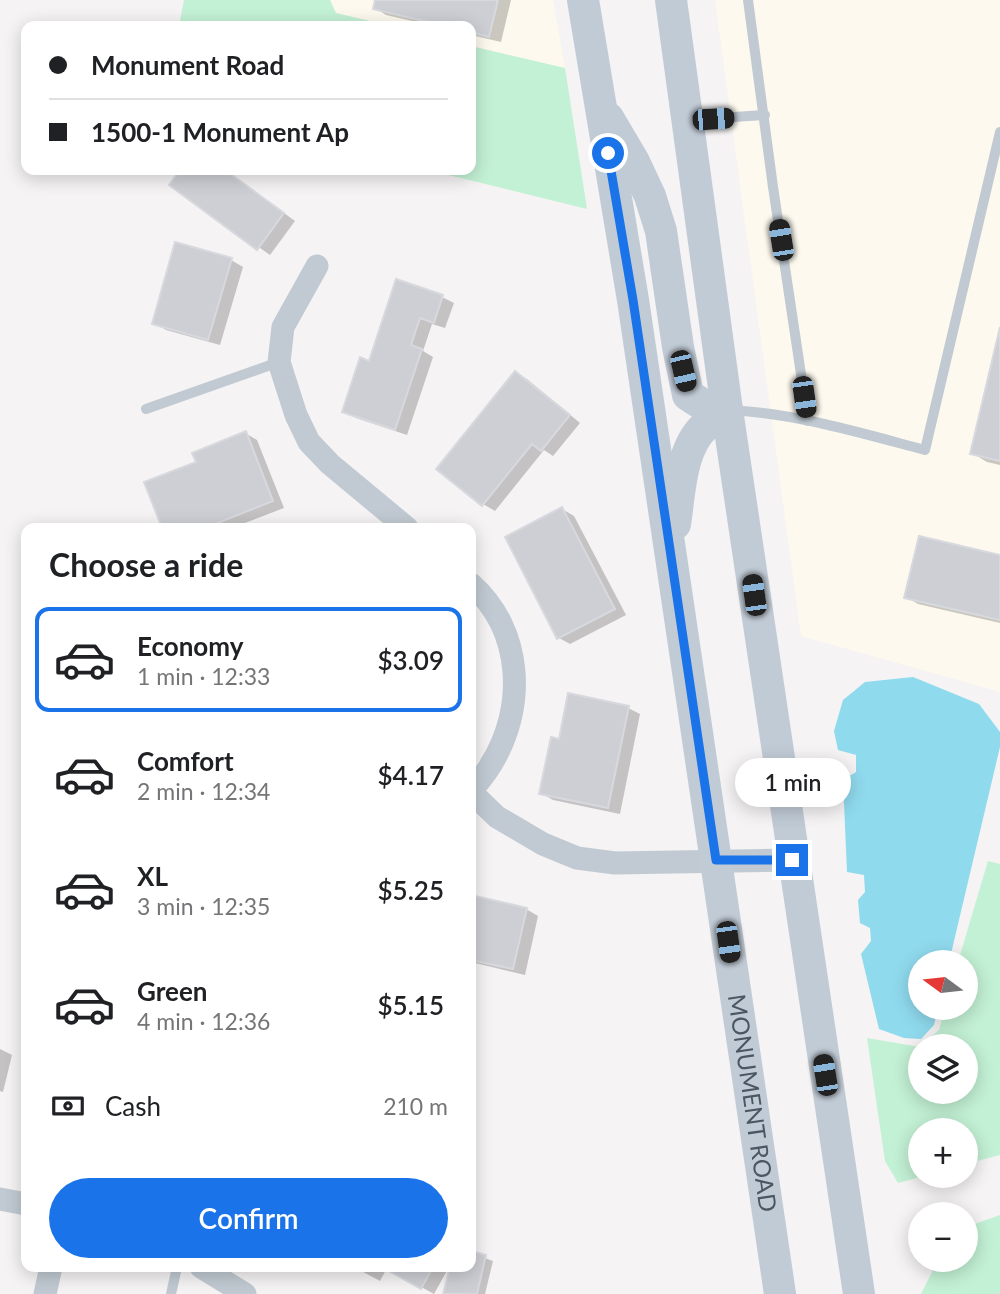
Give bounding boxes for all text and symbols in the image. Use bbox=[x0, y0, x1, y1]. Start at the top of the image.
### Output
text: Monument Road bbox=[91, 49, 284, 81]
car bbox=[692, 107, 735, 131]
text: 1500-1 Monument Ap bbox=[91, 116, 349, 148]
route start bbox=[592, 137, 624, 169]
car bbox=[768, 218, 795, 262]
car bbox=[669, 348, 698, 394]
car bbox=[791, 375, 818, 419]
text: Choose a ride bbox=[49, 545, 243, 584]
car bbox=[741, 573, 768, 617]
icon: car bbox=[53, 628, 116, 691]
text: Economy bbox=[137, 630, 243, 662]
text: $3.09 bbox=[378, 644, 444, 676]
text: 1 min · 12:33 bbox=[137, 662, 270, 690]
icon: car bbox=[53, 743, 116, 806]
text: Comfort bbox=[137, 745, 234, 777]
callout: 1 min bbox=[734, 758, 850, 808]
text: $4.17 bbox=[378, 759, 444, 791]
text: 1 min bbox=[765, 768, 821, 796]
text: 2 min · 12:34 bbox=[137, 777, 270, 805]
route end bbox=[776, 844, 808, 876]
icon: car bbox=[53, 858, 116, 921]
text: XL bbox=[137, 860, 168, 892]
text: $5.25 bbox=[378, 874, 444, 906]
text: 3 min · 12:35 bbox=[137, 892, 270, 920]
car bbox=[715, 920, 742, 964]
north arrow bbox=[908, 950, 978, 1020]
map controls bbox=[908, 950, 978, 1272]
icon: car bbox=[53, 973, 116, 1036]
text: Green bbox=[137, 975, 207, 1007]
text: $5.15 bbox=[378, 989, 444, 1021]
street label: MONUMENT ROAD bbox=[723, 992, 784, 1214]
text: 4 min · 12:36 bbox=[137, 1007, 270, 1035]
button: layers bbox=[908, 1034, 978, 1104]
car bbox=[812, 1053, 839, 1097]
icon: cash bbox=[49, 1087, 87, 1125]
text: Cash bbox=[105, 1090, 161, 1122]
text: 210 m bbox=[383, 1092, 448, 1120]
button: + bbox=[908, 1118, 978, 1188]
button: Confirm bbox=[49, 1178, 448, 1258]
button: − bbox=[908, 1202, 978, 1272]

